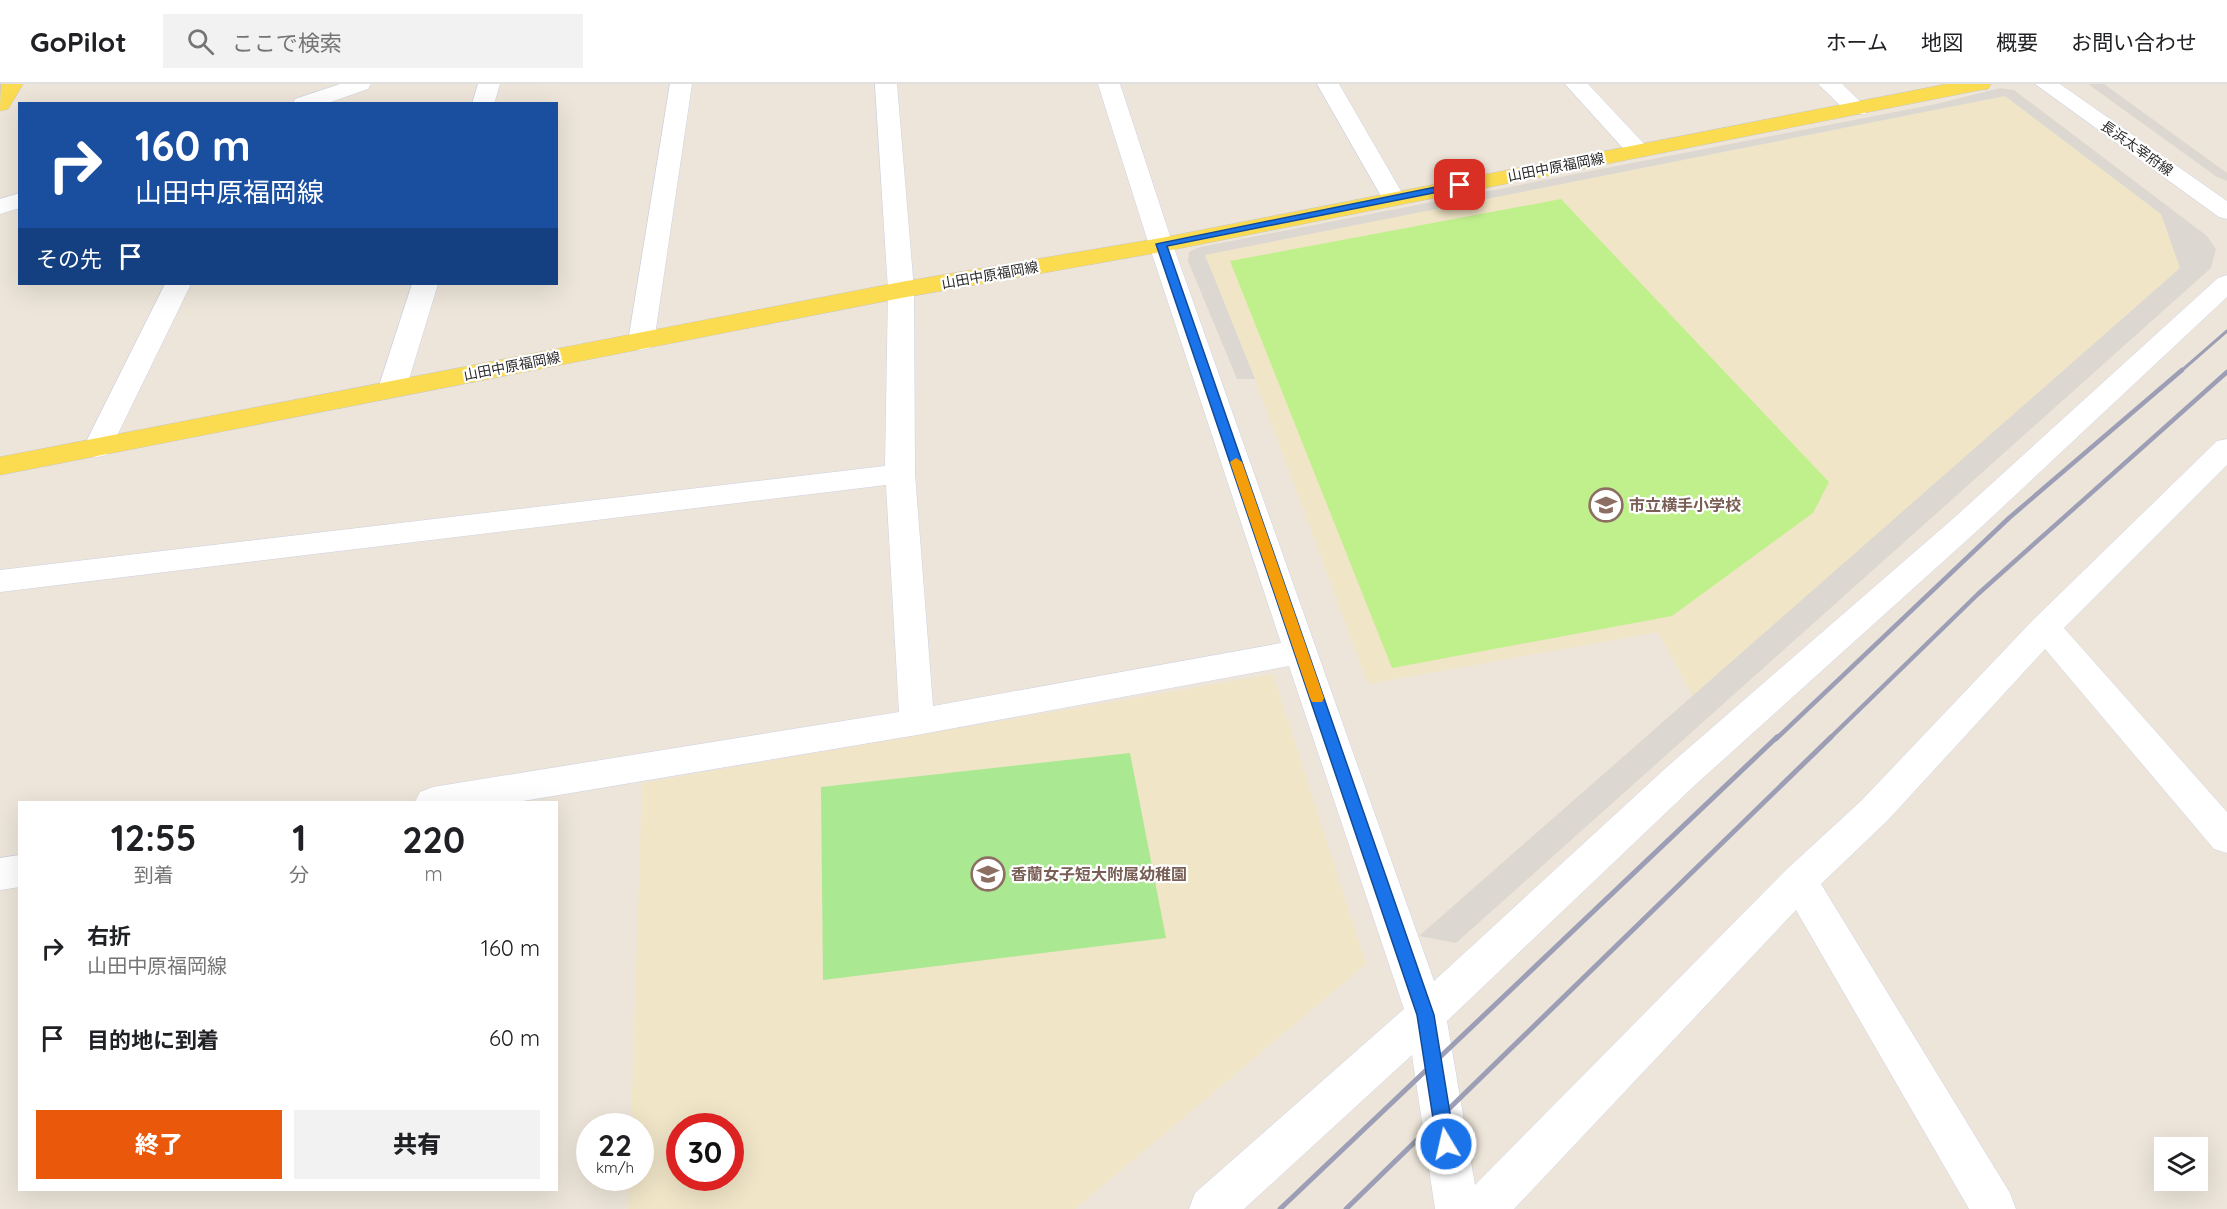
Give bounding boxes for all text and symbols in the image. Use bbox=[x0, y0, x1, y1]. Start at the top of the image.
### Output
search box bbox=[163, 14, 583, 68]
text: GoPilot bbox=[30, 24, 127, 59]
icon: search bbox=[184, 25, 217, 58]
text: ここで検索 bbox=[232, 29, 342, 57]
text: ホーム bbox=[1826, 29, 1888, 55]
text: 地図 bbox=[1921, 29, 1963, 55]
text: 概要 bbox=[1996, 29, 2038, 55]
text: お問い合わせ bbox=[2071, 29, 2197, 55]
street label: 長浜太宰府線 bbox=[2097, 117, 2177, 179]
text: 160 m bbox=[135, 119, 251, 172]
icon: right bbox=[36, 126, 114, 204]
street label: 山田中原福岡線 bbox=[1506, 149, 1606, 185]
pin bbox=[1434, 159, 1485, 210]
icon: arrive bbox=[1443, 168, 1476, 201]
text: 山田中原福岡線 bbox=[135, 175, 324, 209]
icon: arrive bbox=[114, 240, 147, 273]
text: その先 bbox=[36, 245, 102, 273]
street label: 山田中原福岡線 bbox=[940, 258, 1040, 292]
street label: 山田中原福岡線 bbox=[462, 348, 562, 384]
school or university icon: 市立横手小学校 bbox=[1588, 487, 1624, 523]
place label: 市立横手小学校 bbox=[1629, 495, 1741, 515]
text: 12:55 bbox=[111, 815, 197, 860]
text: 1 bbox=[292, 815, 306, 860]
text: 220 bbox=[402, 817, 465, 862]
school or university icon: 香蘭女子短大附属幼稚園 bbox=[970, 856, 1006, 892]
text: m bbox=[425, 861, 443, 886]
text: 到着 bbox=[134, 862, 174, 887]
text: 分 bbox=[289, 862, 309, 887]
place label: 香蘭女子短大附属幼稚園 bbox=[1011, 864, 1187, 884]
text: 右折 bbox=[87, 922, 131, 950]
icon: right bbox=[36, 932, 69, 965]
text: 160 m bbox=[481, 934, 540, 962]
text: 山田中原福岡線 bbox=[87, 953, 227, 978]
icon: arrive bbox=[36, 1022, 69, 1055]
text: 60 m bbox=[489, 1024, 540, 1052]
text: 目的地に到着 bbox=[87, 1026, 219, 1054]
button: 終了 bbox=[36, 1110, 282, 1179]
button: 共有 bbox=[294, 1110, 540, 1179]
position arrow bbox=[1414, 1112, 1478, 1176]
speed limit sign: 30 bbox=[666, 1113, 744, 1191]
text: 22 bbox=[598, 1126, 632, 1164]
map controls bbox=[2154, 1137, 2208, 1191]
button: layers bbox=[2154, 1137, 2208, 1191]
text: km/h bbox=[596, 1158, 634, 1177]

